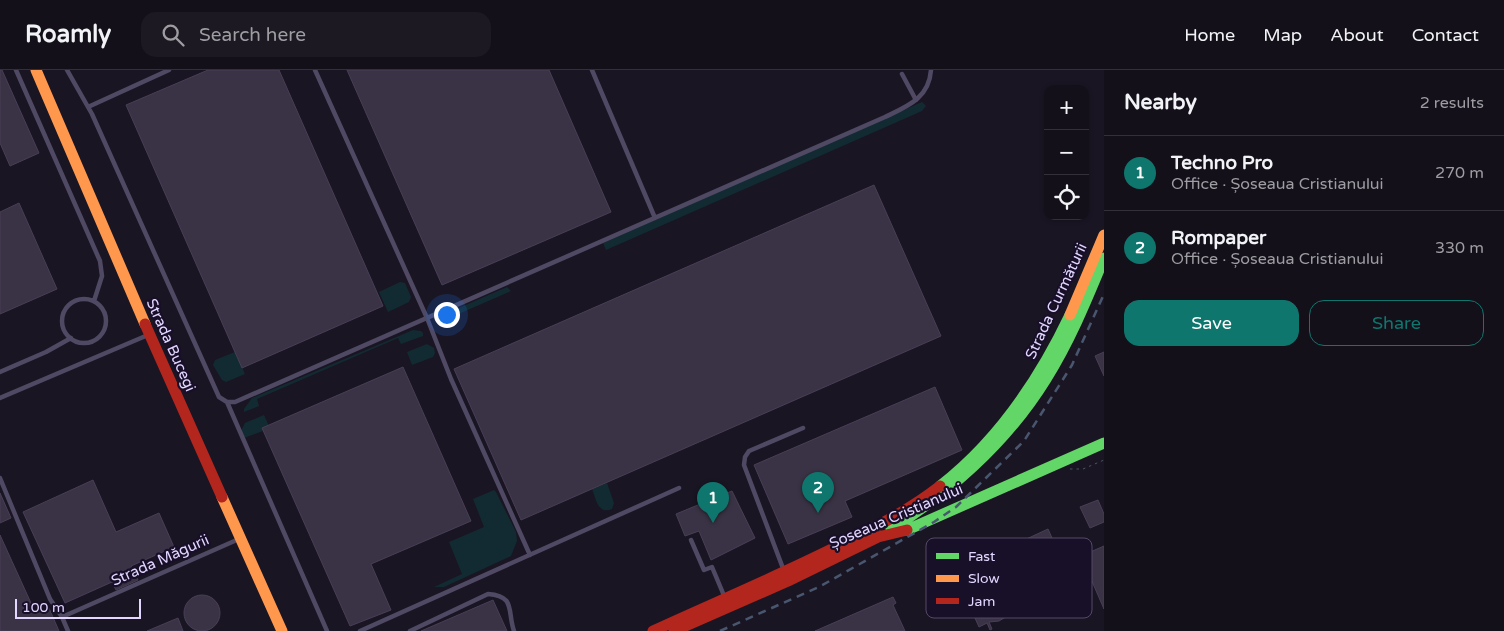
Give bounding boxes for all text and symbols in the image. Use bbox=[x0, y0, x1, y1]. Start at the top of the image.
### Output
search box bbox=[141, 12, 491, 57]
text: Roamly bbox=[25, 20, 111, 49]
icon: search bbox=[159, 21, 187, 49]
text: Search here bbox=[199, 24, 306, 46]
text: Home bbox=[1184, 24, 1235, 46]
text: Map bbox=[1263, 24, 1302, 46]
text: About bbox=[1330, 24, 1384, 46]
text: Contact bbox=[1412, 24, 1479, 46]
map controls bbox=[1044, 85, 1089, 220]
button: + bbox=[1044, 85, 1089, 130]
text: Nearby bbox=[1124, 90, 1197, 115]
text: 2 results bbox=[1420, 93, 1484, 113]
button: − bbox=[1044, 130, 1089, 175]
text: Techno Pro bbox=[1171, 152, 1273, 174]
text: 1 bbox=[1135, 163, 1145, 183]
text: 270 m bbox=[1435, 163, 1484, 183]
text: Office · Șoseaua Cristianului bbox=[1171, 174, 1384, 194]
button: locate bbox=[1044, 175, 1089, 220]
text: Rompaper bbox=[1171, 227, 1266, 249]
text: 2 bbox=[1135, 238, 1145, 258]
text: 330 m bbox=[1435, 238, 1484, 258]
street label: Strada Curmăturii bbox=[1021, 240, 1091, 362]
text: Office · Șoseaua Cristianului bbox=[1171, 249, 1384, 269]
street label: Strada Bucegi bbox=[143, 296, 199, 394]
button: Save bbox=[1124, 300, 1299, 346]
button: Share bbox=[1309, 300, 1484, 346]
your location bbox=[434, 302, 460, 328]
pin: 2 bbox=[802, 472, 834, 513]
street label: Șoseaua Cristianului bbox=[826, 480, 966, 552]
pin: 1 bbox=[697, 482, 729, 523]
street label: Strada Măgurii bbox=[108, 530, 212, 590]
legend bbox=[926, 538, 1092, 618]
text: Fast bbox=[968, 548, 996, 565]
text: Slow bbox=[968, 570, 1000, 587]
text: Jam bbox=[968, 593, 995, 610]
scale bar bbox=[15, 596, 141, 619]
text: 100 m bbox=[22, 599, 65, 616]

